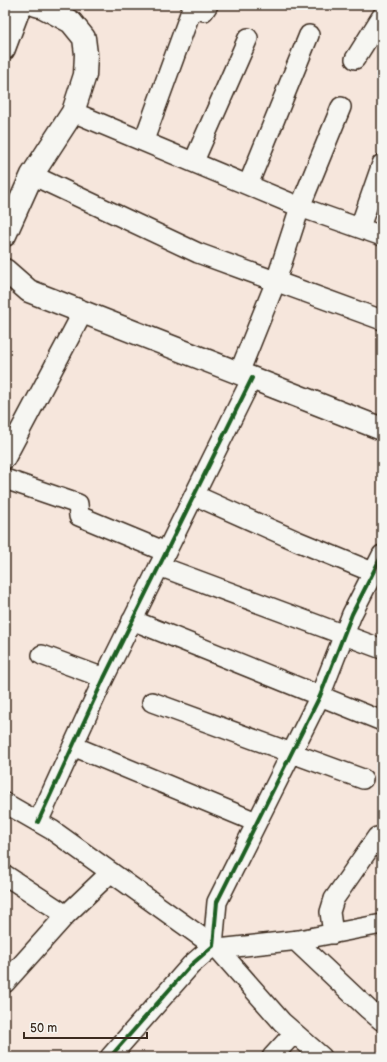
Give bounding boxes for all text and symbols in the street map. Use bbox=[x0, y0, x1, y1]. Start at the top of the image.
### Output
scale bar bbox=[24, 1014, 147, 1040]
text: 50 m bbox=[30, 1021, 57, 1036]

